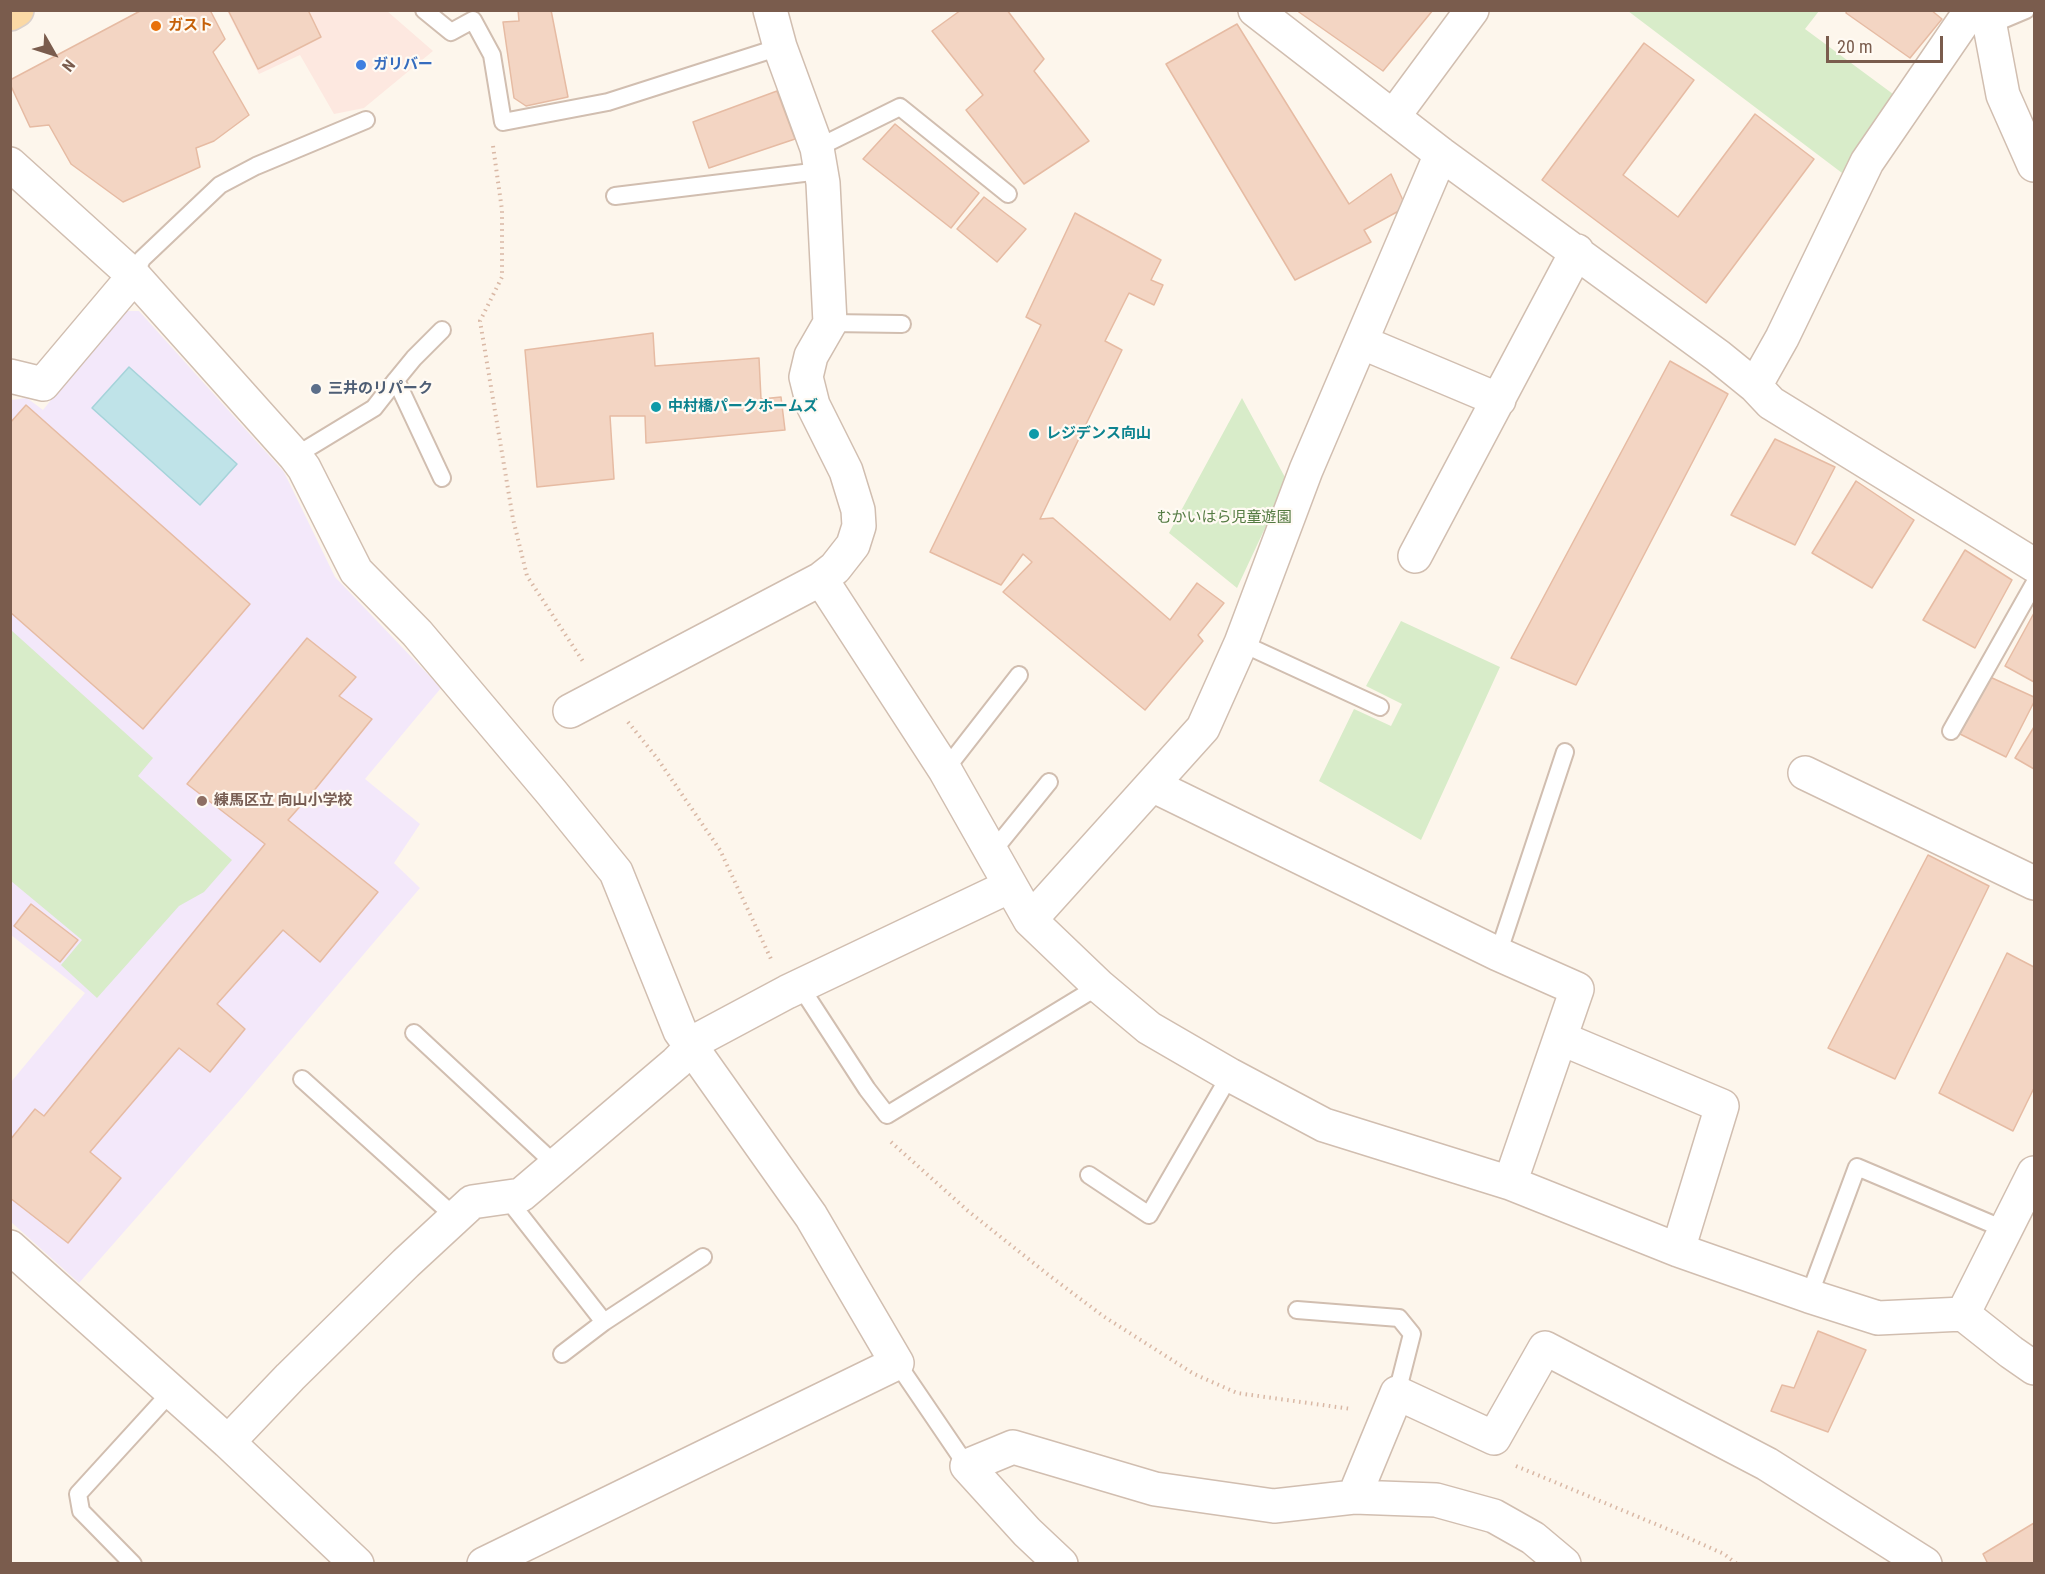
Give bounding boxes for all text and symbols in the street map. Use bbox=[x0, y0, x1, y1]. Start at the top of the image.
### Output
place label: ガスト bbox=[168, 17, 213, 35]
marker: ガスト bbox=[149, 19, 163, 33]
north arrow bbox=[24, 24, 84, 84]
scale bar bbox=[1829, 24, 1946, 62]
text: 20 m bbox=[1837, 36, 1872, 57]
text: N bbox=[58, 56, 79, 75]
place label: ガリバー bbox=[373, 56, 433, 74]
marker: ガリバー bbox=[354, 58, 368, 72]
place label: 三井のリパーク bbox=[328, 380, 433, 398]
marker: 三井のリパーク bbox=[309, 382, 323, 396]
place label: 中村橋パークホームズ bbox=[668, 398, 818, 416]
marker: 中村橋パークホームズ bbox=[649, 400, 663, 414]
place label: レジデンス向山 bbox=[1046, 425, 1151, 443]
marker: レジデンス向山 bbox=[1027, 427, 1041, 441]
park label: むかいはら児童遊園 bbox=[1157, 509, 1291, 527]
place label: 練馬区立 向山小学校 bbox=[214, 792, 352, 810]
marker: 練馬区立 向山小学校 bbox=[195, 794, 209, 808]

